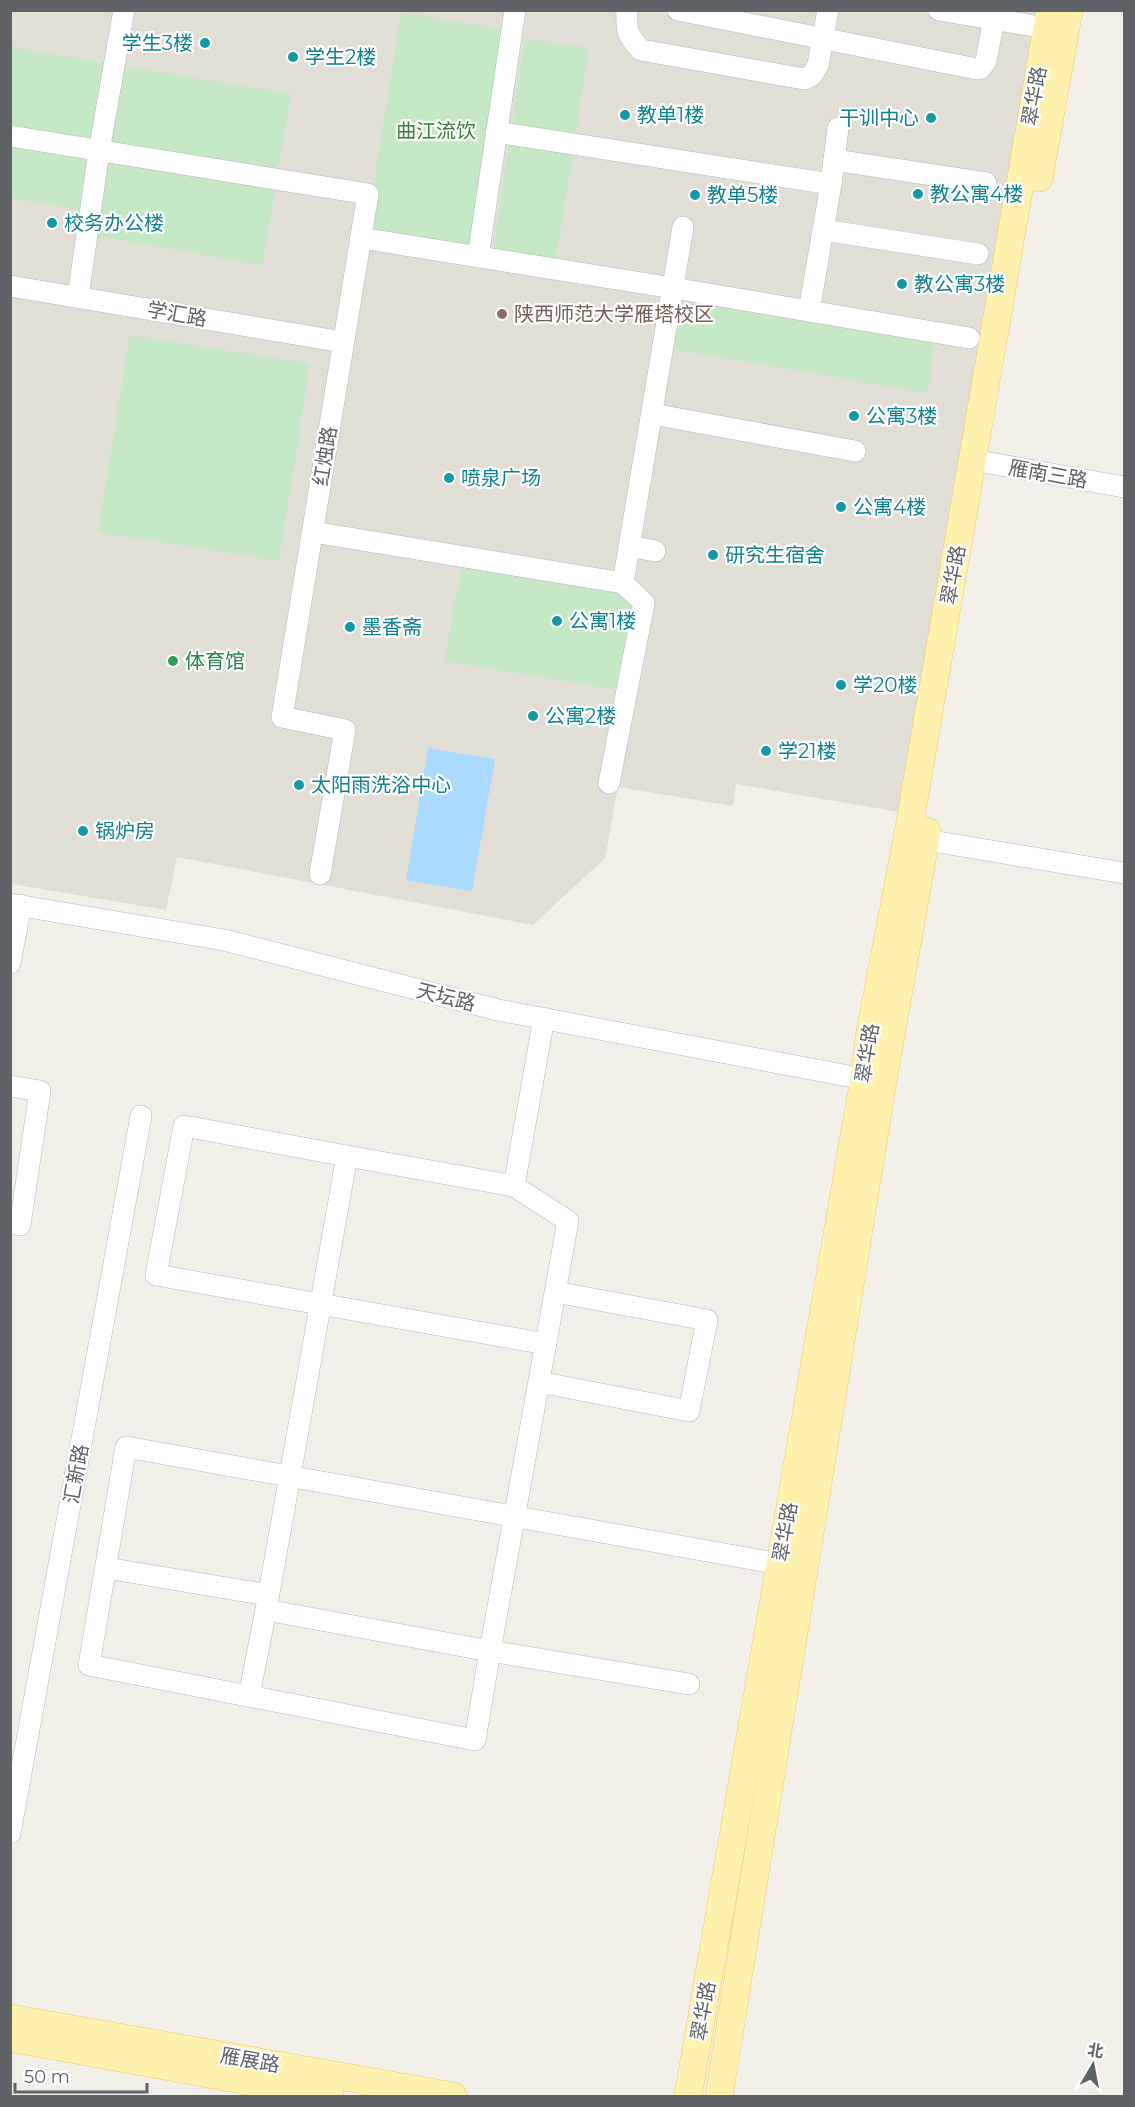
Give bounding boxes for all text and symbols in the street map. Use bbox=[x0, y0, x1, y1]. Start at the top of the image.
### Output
place label: 学生3楼 bbox=[122, 31, 193, 55]
marker: 学生3楼 bbox=[198, 36, 212, 50]
place label: 学生2楼 bbox=[305, 45, 376, 69]
marker: 学生2楼 bbox=[286, 50, 300, 64]
street label: 翠华路 bbox=[1017, 64, 1051, 128]
place label: 教单1楼 bbox=[637, 103, 704, 127]
place label: 干训中心 bbox=[839, 106, 919, 130]
marker: 教单1楼 bbox=[618, 108, 632, 122]
marker: 干训中心 bbox=[924, 111, 938, 125]
park label: 曲江流饮 bbox=[396, 119, 476, 143]
place label: 教公寓4楼 bbox=[930, 182, 1023, 206]
place label: 教单5楼 bbox=[707, 183, 778, 207]
marker: 教公寓4楼 bbox=[911, 187, 925, 201]
marker: 教单5楼 bbox=[688, 188, 702, 202]
place label: 校务办公楼 bbox=[64, 211, 164, 235]
marker: 校务办公楼 bbox=[45, 216, 59, 230]
place label: 教公寓3楼 bbox=[914, 272, 1005, 296]
marker: 教公寓3楼 bbox=[895, 277, 909, 291]
street label: 学汇路 bbox=[145, 297, 209, 331]
place label: 陕西师范大学雁塔校区 bbox=[514, 302, 714, 326]
marker: 陕西师范大学雁塔校区 bbox=[495, 307, 509, 321]
place label: 公寓3楼 bbox=[866, 404, 937, 428]
marker: 公寓3楼 bbox=[847, 409, 861, 423]
street label: 红烛路 bbox=[308, 424, 342, 488]
street label: 雁南三路 bbox=[1007, 455, 1089, 493]
place label: 喷泉广场 bbox=[461, 466, 541, 490]
marker: 喷泉广场 bbox=[442, 471, 456, 485]
place label: 公寓4楼 bbox=[853, 495, 926, 519]
marker: 公寓4楼 bbox=[834, 500, 848, 514]
place label: 研究生宿舍 bbox=[725, 543, 825, 567]
street label: 翠华路 bbox=[936, 543, 970, 607]
marker: 研究生宿舍 bbox=[706, 548, 720, 562]
place label: 公寓1楼 bbox=[569, 609, 636, 633]
marker: 公寓1楼 bbox=[550, 614, 564, 628]
place label: 墨香斋 bbox=[362, 615, 422, 639]
marker: 墨香斋 bbox=[343, 620, 357, 634]
place label: 体育馆 bbox=[185, 649, 245, 673]
marker: 体育馆 bbox=[166, 654, 180, 668]
place label: 学20楼 bbox=[853, 673, 918, 697]
marker: 学20楼 bbox=[834, 678, 848, 692]
place label: 公寓2楼 bbox=[545, 704, 616, 728]
marker: 公寓2楼 bbox=[526, 709, 540, 723]
place label: 学21楼 bbox=[778, 739, 837, 763]
marker: 学21楼 bbox=[759, 744, 773, 758]
place label: 太阳雨洗浴中心 bbox=[311, 773, 451, 797]
marker: 太阳雨洗浴中心 bbox=[292, 778, 306, 792]
place label: 锅炉房 bbox=[95, 819, 155, 843]
marker: 锅炉房 bbox=[76, 824, 90, 838]
street label: 天坛路 bbox=[414, 978, 478, 1016]
street label: 翠华路 bbox=[850, 1021, 884, 1085]
street label: 汇新路 bbox=[59, 1442, 93, 1506]
street label: 翠华路 bbox=[768, 1500, 802, 1564]
street label: 翠华路 bbox=[686, 1979, 720, 2043]
north arrow bbox=[1063, 2035, 1123, 2095]
text: 北 bbox=[1086, 2040, 1105, 2061]
street label: 雁展路 bbox=[218, 2043, 282, 2077]
scale bar bbox=[15, 2056, 147, 2094]
text: 50 m bbox=[24, 2066, 70, 2088]

